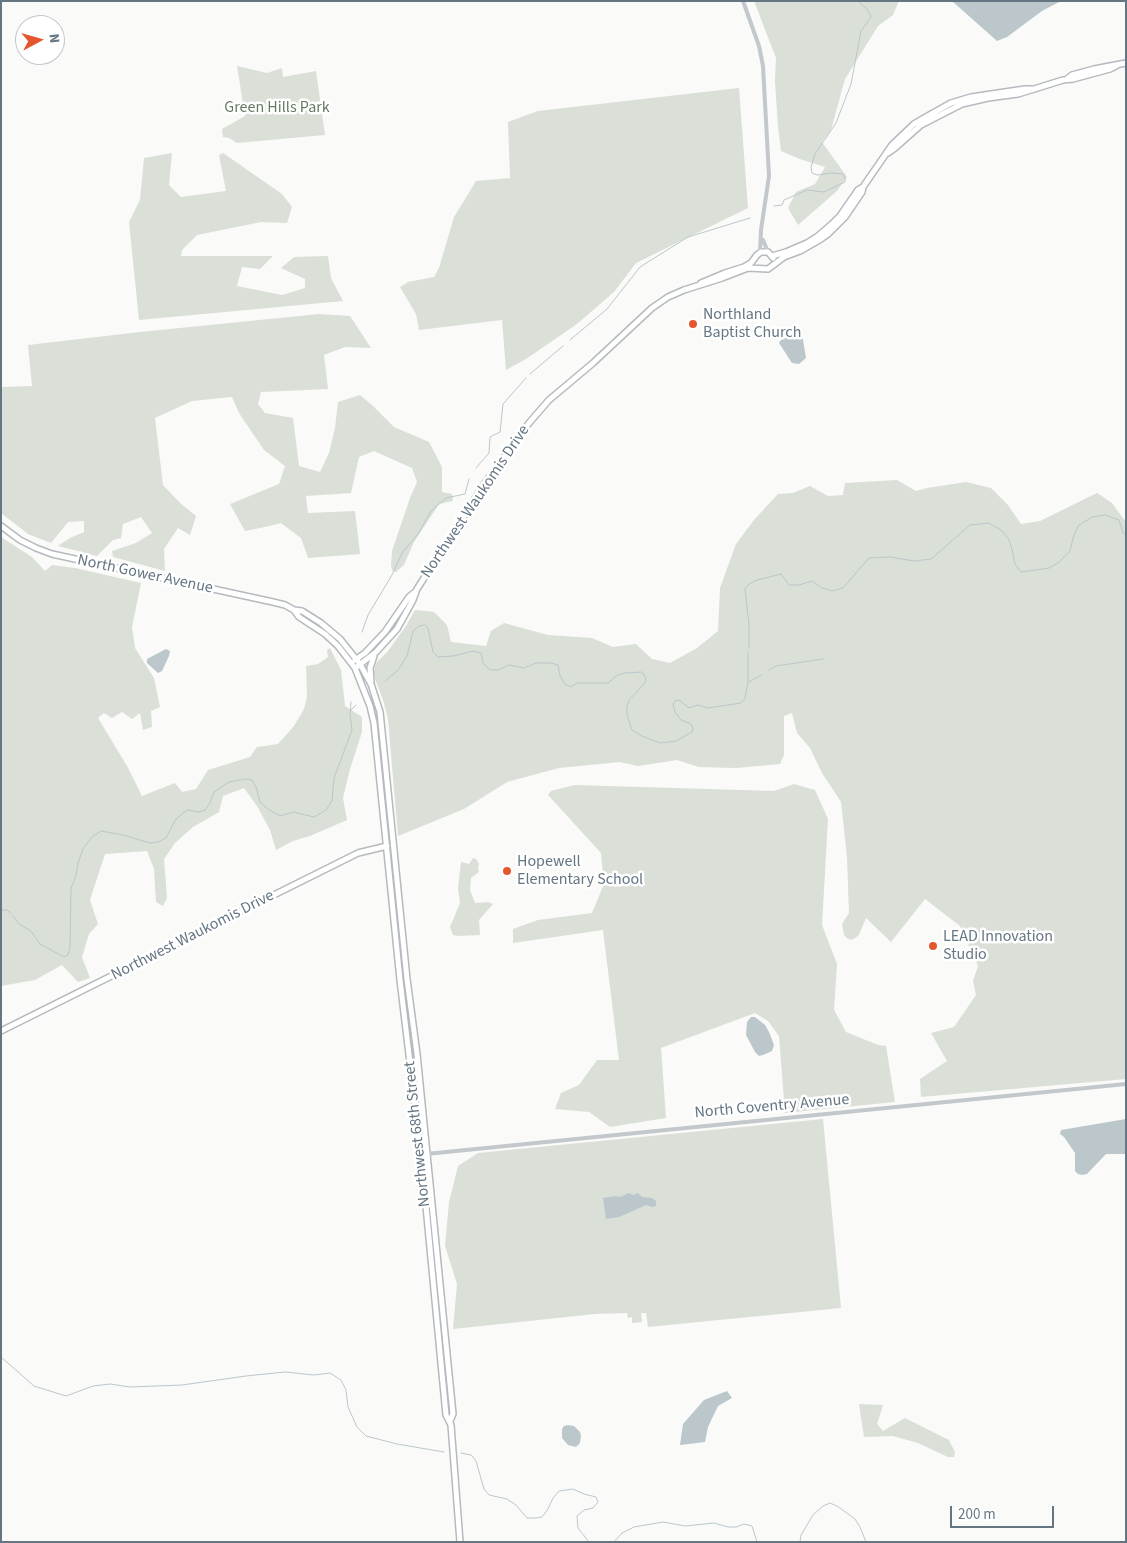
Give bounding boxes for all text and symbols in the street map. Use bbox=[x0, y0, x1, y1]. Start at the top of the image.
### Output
north arrow bbox=[15, 15, 65, 65]
text: N bbox=[43, 33, 64, 44]
park label: Green Hills Park bbox=[224, 98, 330, 118]
place label: Northland Baptist Church bbox=[703, 305, 801, 343]
marker: Northland Baptist Church bbox=[687, 318, 699, 330]
street label: Northwest Waukomis Drive bbox=[418, 422, 534, 582]
street label: North Gower Avenue bbox=[76, 551, 214, 599]
place label: Hopewell Elementary School bbox=[517, 852, 643, 890]
marker: Hopewell Elementary School bbox=[501, 865, 513, 877]
street label: Northwest Waukomis Drive bbox=[108, 887, 278, 985]
place label: LEAD Innovation Studio bbox=[943, 927, 1053, 965]
marker: LEAD Innovation Studio bbox=[927, 940, 939, 952]
street label: Northwest 68th Street bbox=[401, 1060, 435, 1208]
street label: North Coventry Avenue bbox=[694, 1091, 850, 1123]
scale bar bbox=[952, 1496, 1056, 1528]
text: 200 m bbox=[958, 1504, 996, 1525]

